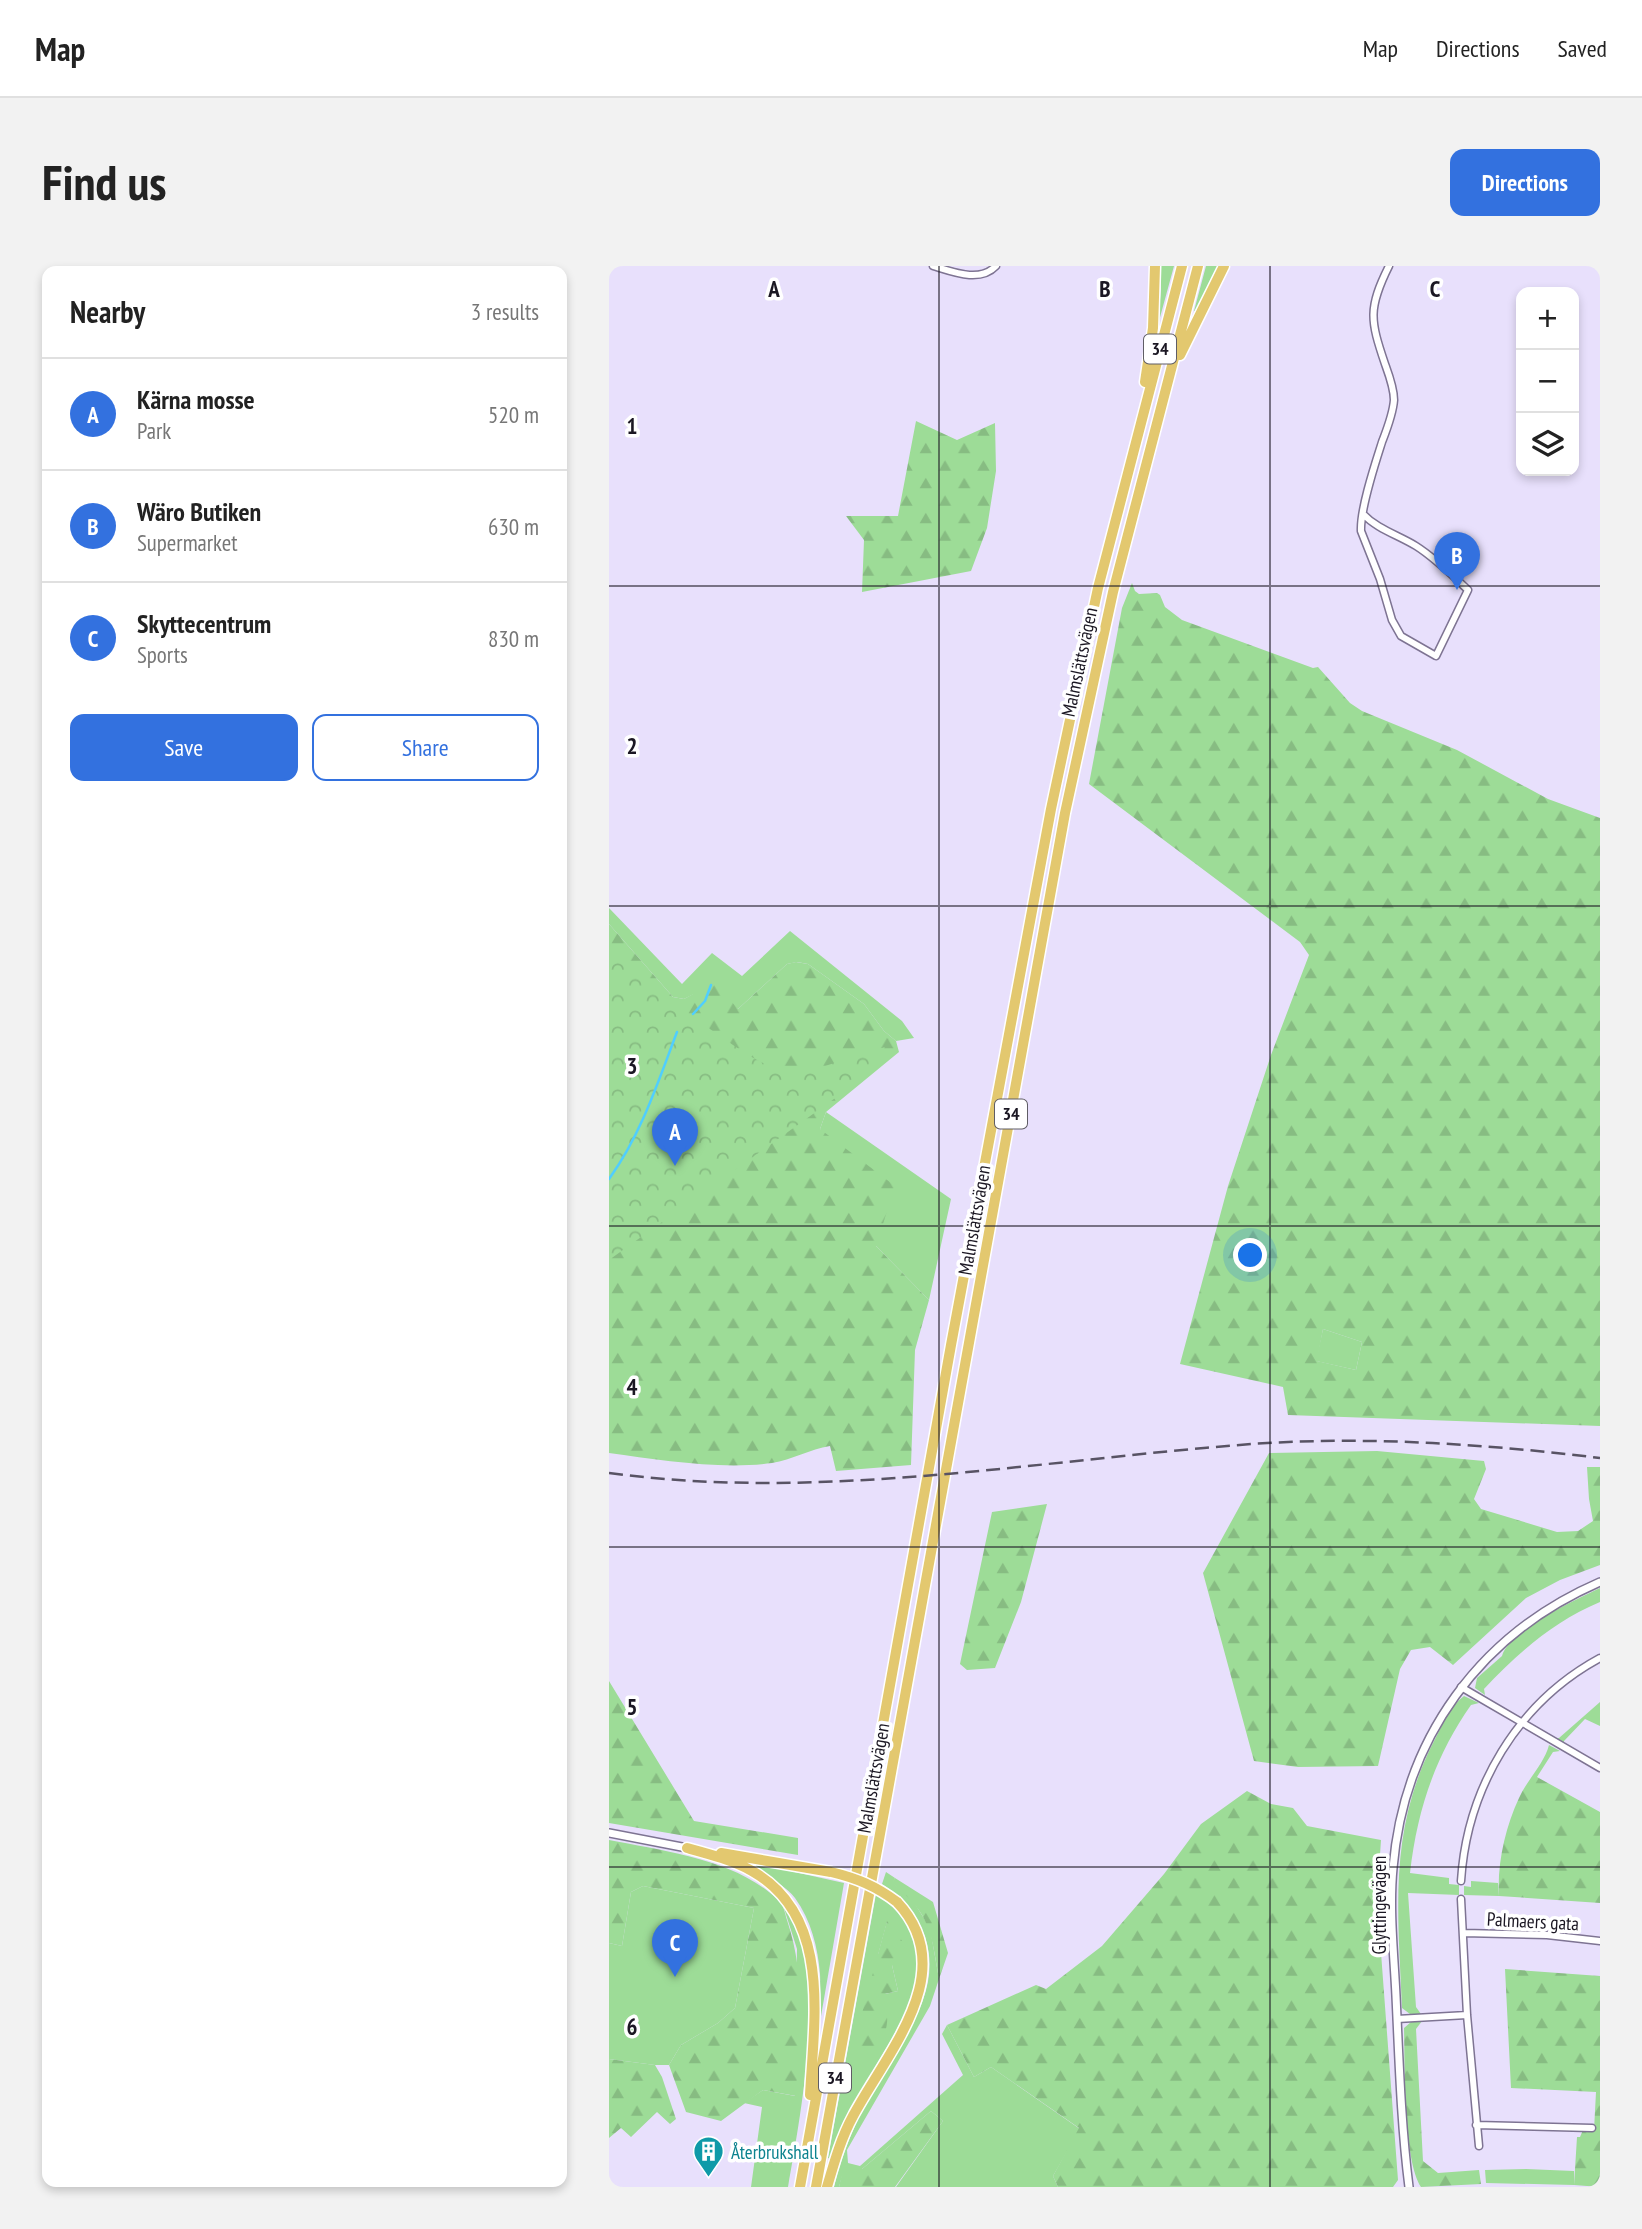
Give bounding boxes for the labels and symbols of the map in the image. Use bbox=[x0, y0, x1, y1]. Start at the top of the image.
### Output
text: A bbox=[767, 274, 780, 303]
text: B bbox=[1099, 274, 1111, 303]
text: C bbox=[1430, 274, 1441, 303]
road number: 34 bbox=[1144, 334, 1176, 364]
text: 1 bbox=[627, 411, 638, 440]
pin: B bbox=[1434, 532, 1480, 590]
street label: Malmslättsvägen bbox=[1056, 605, 1102, 719]
text: 2 bbox=[627, 731, 638, 760]
text: 3 bbox=[627, 1051, 638, 1080]
road number: 34 bbox=[995, 1100, 1027, 1128]
pin: A bbox=[652, 1108, 698, 1166]
street label: Malmslättsvägen bbox=[953, 1163, 995, 1277]
your location bbox=[1233, 1238, 1267, 1272]
text: 4 bbox=[627, 1372, 638, 1401]
text: 5 bbox=[627, 1692, 638, 1721]
street label: Malmslättsvägen bbox=[852, 1721, 894, 1835]
street label: Glyttingevägen bbox=[1367, 1856, 1391, 1954]
street label: Palmaers gata bbox=[1486, 1907, 1580, 1935]
pin: C bbox=[652, 1919, 698, 1977]
text: 6 bbox=[627, 2012, 638, 2041]
road number: 34 bbox=[819, 2064, 851, 2092]
building icon: Återbrukshall bbox=[691, 2135, 725, 2179]
place label: Återbrukshall bbox=[731, 2140, 819, 2164]

